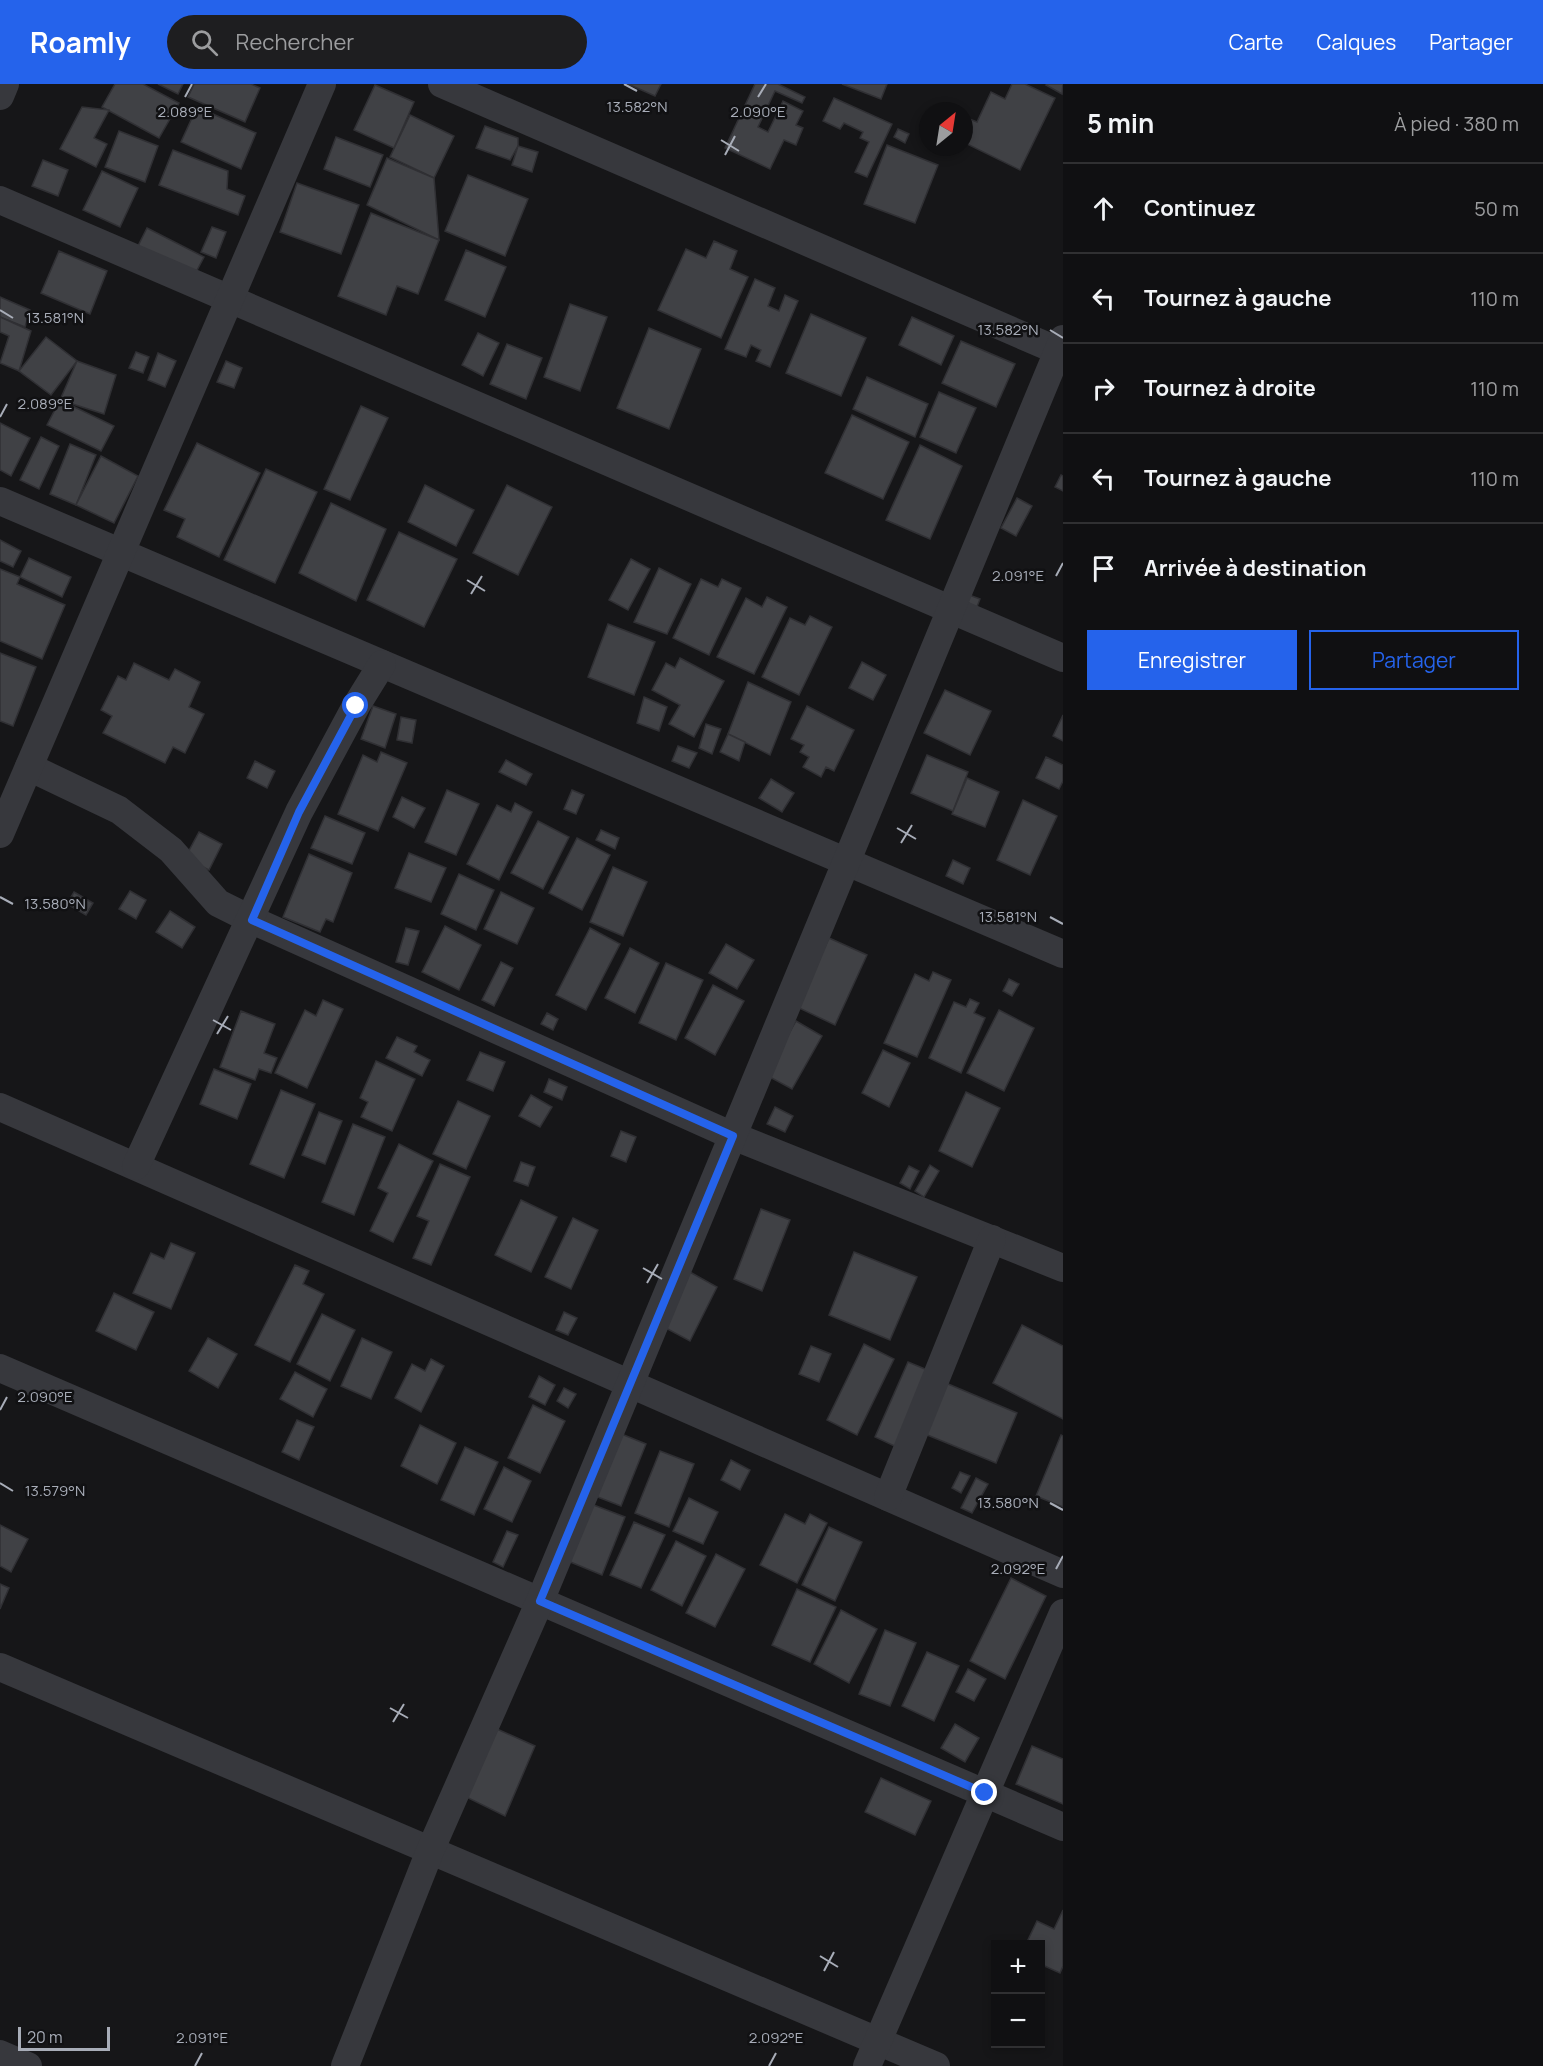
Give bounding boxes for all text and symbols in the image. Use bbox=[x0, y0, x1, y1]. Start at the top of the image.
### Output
search box bbox=[167, 15, 587, 69]
text: Roamly bbox=[30, 23, 131, 61]
icon: search bbox=[188, 26, 221, 59]
text: Rechercher bbox=[236, 27, 354, 57]
text: Carte bbox=[1229, 28, 1283, 56]
text: Calques bbox=[1316, 28, 1396, 56]
text: Partager bbox=[1429, 28, 1513, 56]
text: 13.582°N bbox=[607, 96, 667, 117]
text: 2.089°E bbox=[158, 101, 212, 122]
text: 2.090°E bbox=[730, 101, 786, 122]
north arrow bbox=[919, 102, 973, 156]
text: 5 min bbox=[1087, 105, 1154, 141]
text: À pied · 380 m bbox=[1394, 110, 1519, 137]
icon: ahead bbox=[1087, 192, 1120, 225]
text: Continuez bbox=[1144, 193, 1256, 223]
text: 50 m bbox=[1474, 195, 1519, 222]
icon: left bbox=[1087, 282, 1120, 315]
text: Tournez à gauche bbox=[1144, 283, 1331, 313]
text: 110 m bbox=[1470, 285, 1519, 312]
text: 13.581°N bbox=[26, 307, 84, 328]
text: 13.582°N bbox=[978, 319, 1038, 340]
icon: right bbox=[1087, 372, 1120, 405]
text: Tournez à droite bbox=[1144, 373, 1316, 403]
text: 110 m bbox=[1470, 375, 1519, 402]
text: 2.089°E bbox=[18, 393, 72, 414]
icon: left bbox=[1087, 462, 1120, 495]
text: Tournez à gauche bbox=[1144, 463, 1331, 493]
text: 110 m bbox=[1470, 465, 1519, 492]
icon: arrive bbox=[1087, 552, 1120, 585]
text: Arrivée à destination bbox=[1144, 553, 1367, 583]
text: 2.091°E bbox=[992, 565, 1044, 586]
button: Enregistrer bbox=[1087, 630, 1297, 690]
button: Partager bbox=[1309, 630, 1519, 690]
route start bbox=[342, 692, 368, 718]
text: 13.580°N bbox=[24, 893, 86, 914]
text: 13.581°N bbox=[979, 906, 1037, 927]
text: 2.090°E bbox=[17, 1386, 73, 1407]
text: 13.579°N bbox=[25, 1480, 85, 1501]
text: 13.580°N bbox=[977, 1492, 1039, 1513]
text: 2.092°E bbox=[991, 1558, 1045, 1579]
route end bbox=[971, 1779, 997, 1805]
map controls bbox=[991, 1940, 1045, 2048]
button: + bbox=[991, 1940, 1045, 1994]
button: − bbox=[991, 1994, 1045, 2048]
scale bar bbox=[18, 2024, 110, 2052]
text: 20 m bbox=[27, 2026, 63, 2048]
text: 2.091°E bbox=[176, 2027, 228, 2048]
text: 2.092°E bbox=[749, 2027, 803, 2048]

